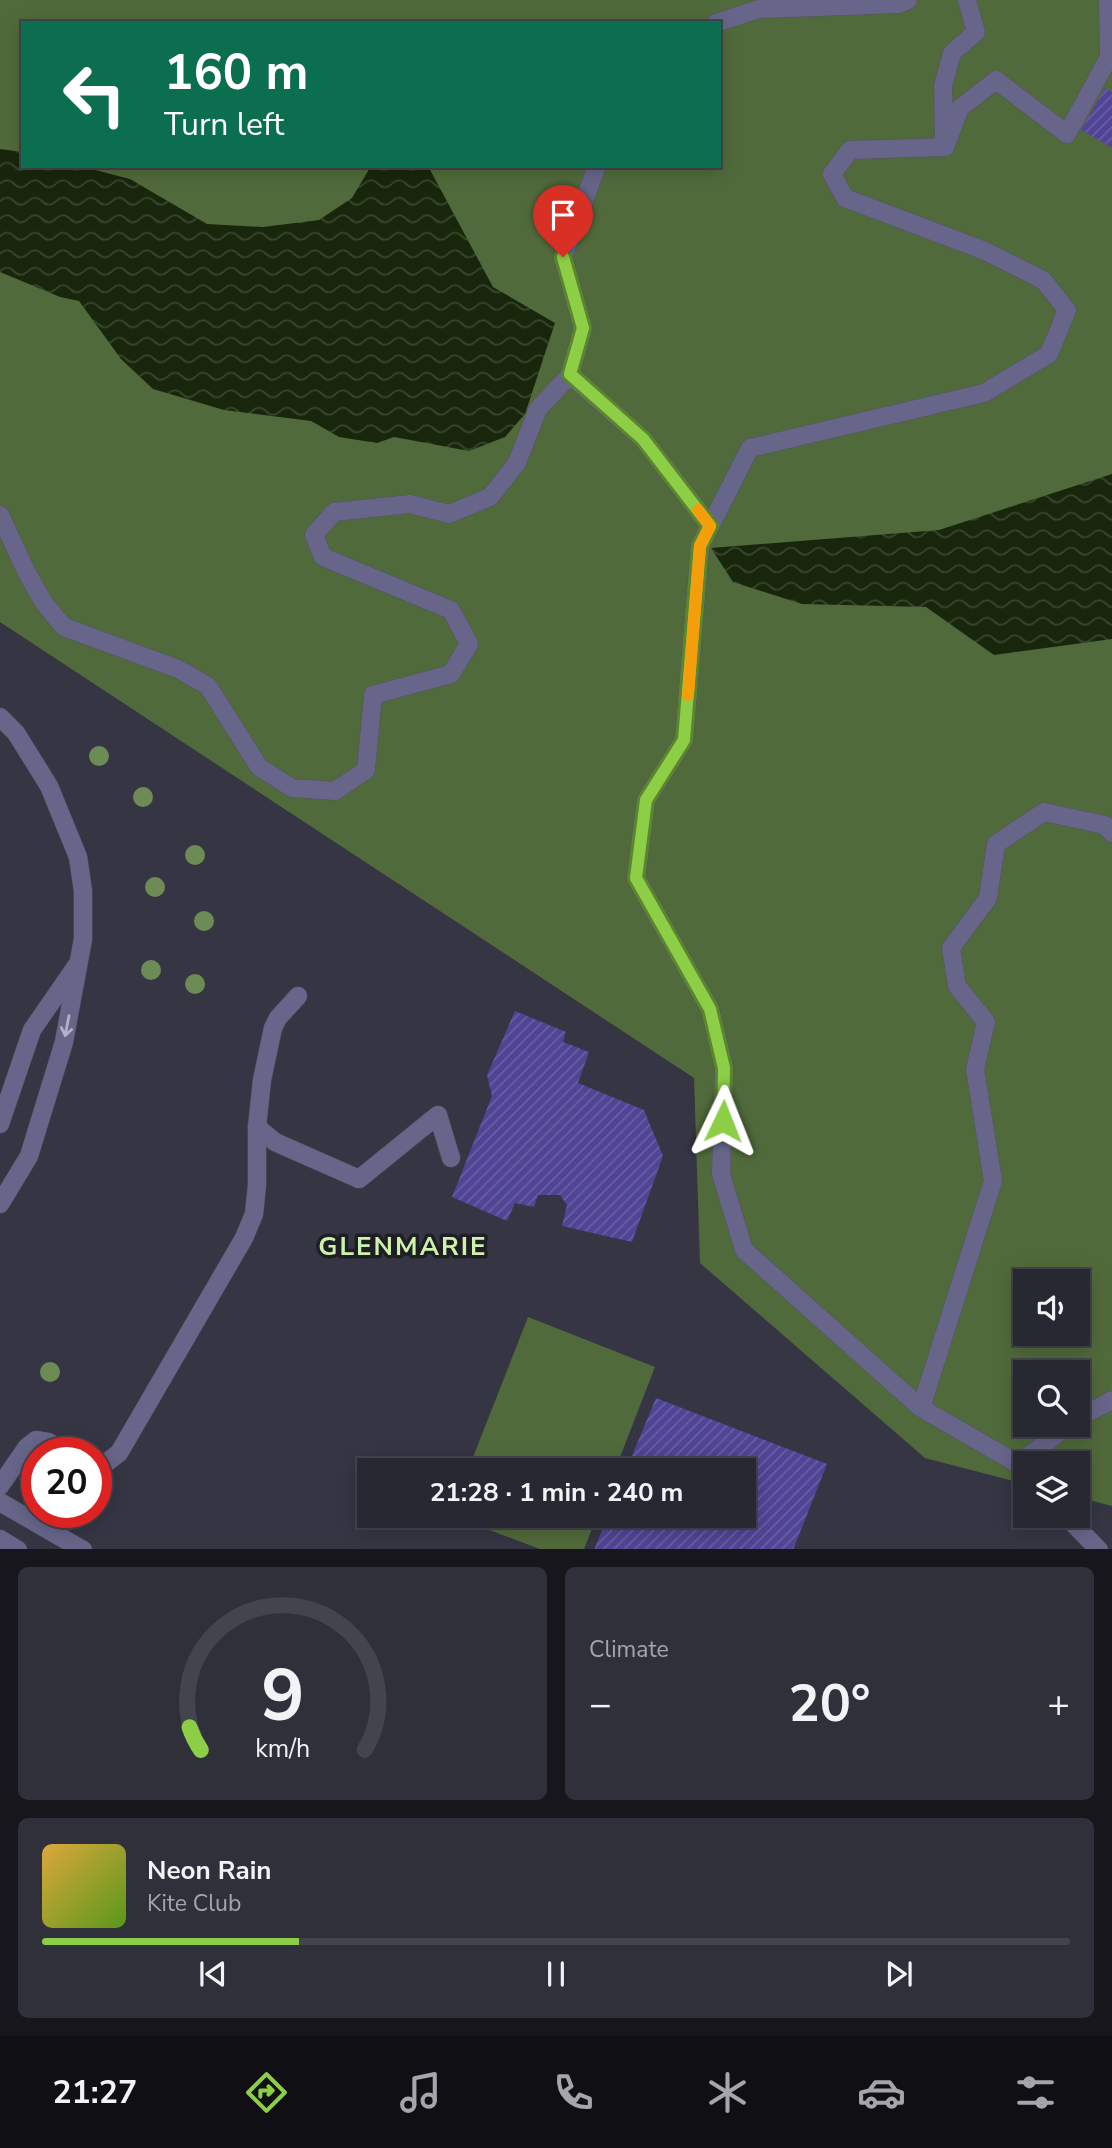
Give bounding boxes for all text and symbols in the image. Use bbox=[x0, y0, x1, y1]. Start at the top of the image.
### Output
text: 160 m bbox=[164, 39, 308, 106]
icon: left bbox=[49, 49, 140, 140]
text: Turn left bbox=[164, 103, 284, 146]
pin bbox=[533, 185, 593, 257]
icon: arrive bbox=[544, 196, 582, 234]
one-way arrow bbox=[60, 1014, 74, 1037]
position arrow bbox=[686, 1084, 760, 1158]
district label: GLENMARIE bbox=[318, 1229, 488, 1264]
map controls bbox=[1013, 1269, 1090, 1528]
button: sound bbox=[1013, 1269, 1090, 1346]
button: search bbox=[1013, 1360, 1090, 1437]
speed limit sign: 20 bbox=[21, 1437, 112, 1528]
button: layers bbox=[1013, 1451, 1090, 1528]
text: 21:28 · 1 min · 240 m bbox=[430, 1475, 683, 1510]
text: Climate bbox=[589, 1634, 669, 1665]
text: 9 bbox=[261, 1646, 304, 1746]
text: 20° bbox=[788, 1668, 871, 1739]
text: − bbox=[589, 1679, 612, 1730]
text: + bbox=[1047, 1679, 1070, 1730]
text: km/h bbox=[255, 1731, 310, 1765]
text: Neon Rain bbox=[147, 1853, 272, 1888]
text: Kite Club bbox=[147, 1888, 241, 1919]
icon: previous bbox=[194, 1955, 232, 1993]
icon: pause bbox=[537, 1955, 575, 1993]
icon: next bbox=[880, 1955, 918, 1993]
icon: directions bbox=[242, 2068, 291, 2117]
icon: music bbox=[396, 2068, 445, 2117]
icon: phone bbox=[549, 2068, 598, 2117]
icon: climate bbox=[703, 2068, 752, 2117]
icon: car bbox=[857, 2068, 906, 2117]
icon: filters bbox=[1011, 2068, 1060, 2117]
text: 21:27 bbox=[52, 2071, 137, 2114]

